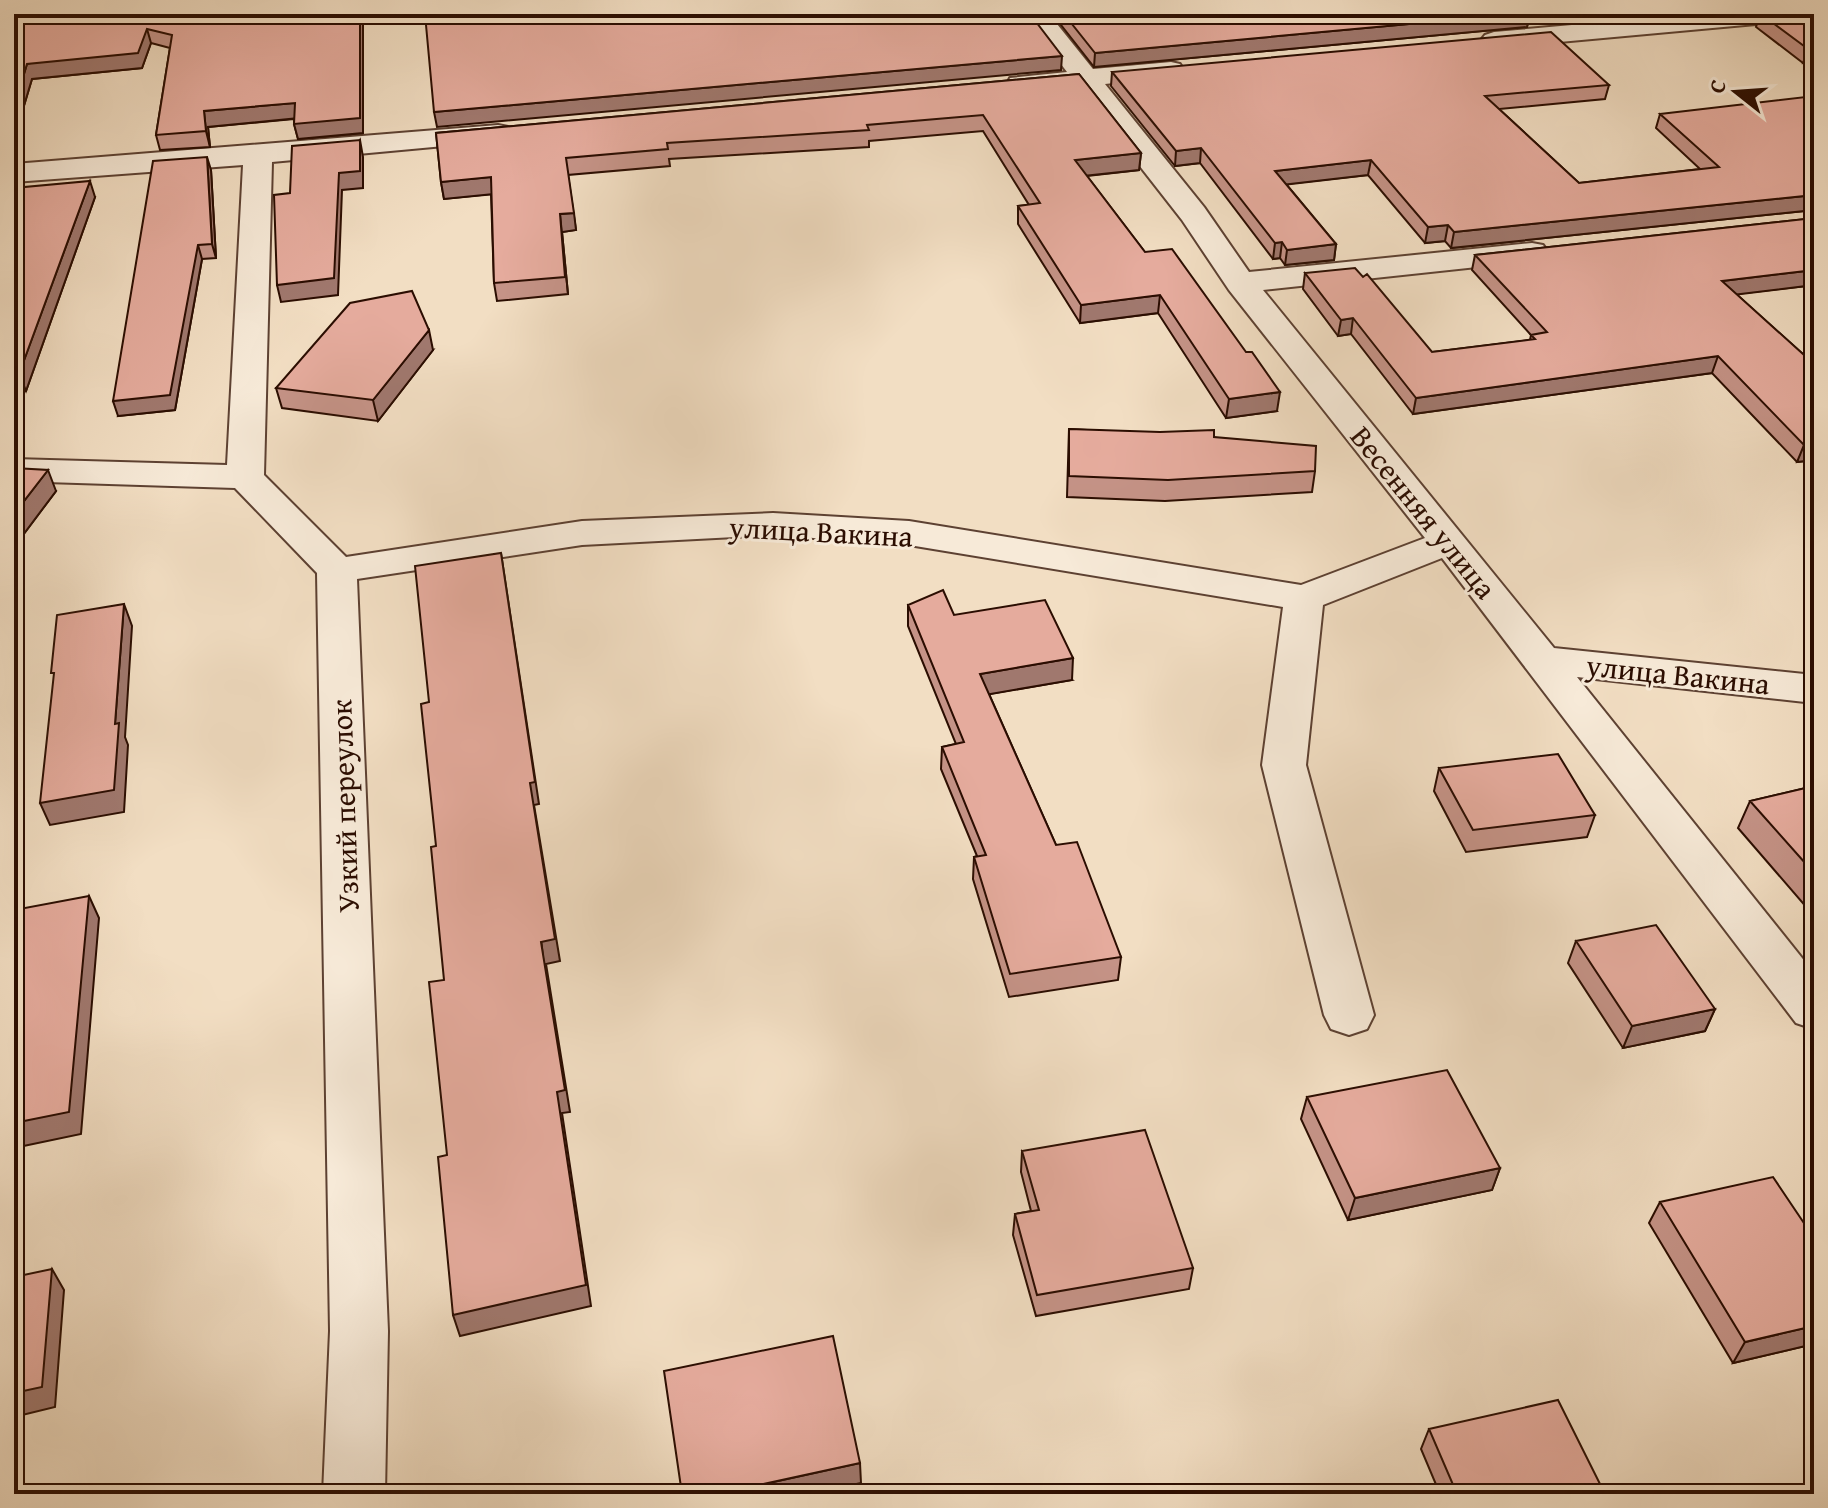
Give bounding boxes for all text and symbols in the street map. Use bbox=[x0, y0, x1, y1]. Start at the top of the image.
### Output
north arrow bbox=[1696, 52, 1776, 132]
text: С bbox=[1700, 76, 1734, 97]
street label: Весенняя улица bbox=[1340, 416, 1508, 608]
street label: улица Вакина bbox=[727, 504, 915, 558]
street label: улица Вакина bbox=[1583, 642, 1773, 706]
street label: Узкий переулок bbox=[318, 698, 370, 913]

